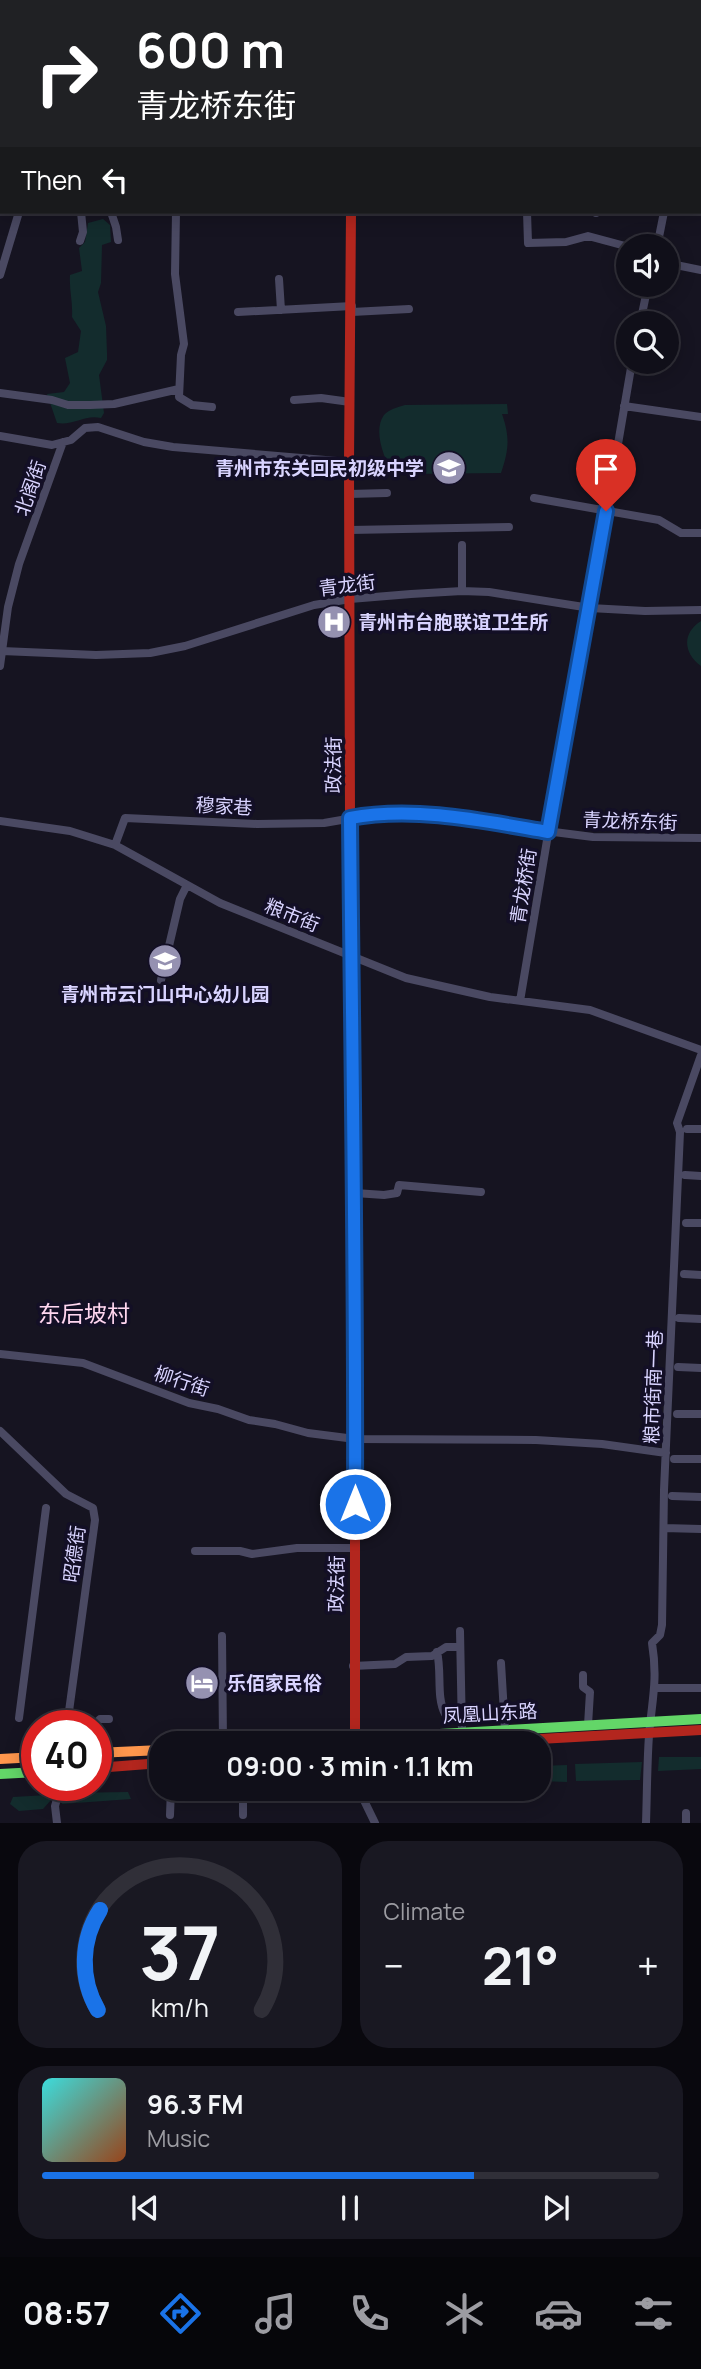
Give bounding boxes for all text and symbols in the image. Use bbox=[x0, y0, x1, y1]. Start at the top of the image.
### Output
text: 600 m bbox=[136, 16, 285, 83]
icon: right bbox=[21, 28, 112, 119]
text: 青龙桥东街 bbox=[136, 83, 296, 127]
icon: left bbox=[96, 161, 134, 199]
text: Then bbox=[21, 162, 82, 198]
map controls bbox=[616, 234, 679, 374]
button: sound bbox=[616, 234, 679, 297]
button: search bbox=[616, 311, 679, 374]
pin bbox=[576, 439, 636, 511]
school or university icon: 青州市东关回民初级中学 bbox=[430, 449, 468, 487]
icon: arrive bbox=[587, 450, 625, 488]
place label: 青州市东关回民初级中学 bbox=[215, 455, 424, 481]
street label: 北阁街 bbox=[8, 457, 52, 519]
street label: 青龙街 bbox=[317, 569, 377, 601]
hospital icon: 青州市台胞联谊卫生所 bbox=[315, 603, 353, 641]
place label: 青州市台胞联谊卫生所 bbox=[358, 609, 548, 635]
street label: 政法街 bbox=[320, 736, 346, 794]
street label: 穆家巷 bbox=[195, 792, 253, 820]
street label: 青龙桥东街 bbox=[582, 806, 678, 836]
street label: 青龙桥街 bbox=[504, 846, 542, 926]
street label: 粮市街 bbox=[261, 892, 323, 938]
school or university icon: 青州市云门山中心幼儿园 bbox=[146, 942, 184, 980]
place label: 青州市云门山中心幼儿园 bbox=[60, 981, 270, 1007]
district label: 东后坡村 bbox=[38, 1297, 130, 1329]
street label: 粮市街南一巷 bbox=[638, 1330, 668, 1444]
street label: 柳行街 bbox=[151, 1360, 213, 1402]
position arrow bbox=[318, 1467, 392, 1541]
street label: 昭德街 bbox=[57, 1524, 91, 1584]
street label: 政法街 bbox=[323, 1555, 349, 1613]
hotel icon: 乐佰家民俗 bbox=[183, 1664, 221, 1702]
place label: 乐佰家民俗 bbox=[227, 1670, 322, 1696]
street label: 凤凰山东路 bbox=[442, 1698, 538, 1728]
speed limit sign: 40 bbox=[21, 1710, 112, 1801]
text: 09:00 · 3 min · 1.1 km bbox=[226, 1748, 474, 1784]
text: Climate bbox=[384, 1895, 465, 1927]
text: 37 bbox=[139, 1903, 220, 2003]
text: 21° bbox=[482, 1930, 559, 2001]
text: − bbox=[384, 1939, 404, 1991]
text: + bbox=[637, 1939, 659, 1991]
text: km/h bbox=[151, 1990, 209, 2025]
text: 96.3 FM bbox=[147, 2086, 243, 2122]
text: Music bbox=[147, 2122, 210, 2154]
icon: previous bbox=[126, 2189, 164, 2227]
icon: pause bbox=[331, 2189, 369, 2227]
icon: next bbox=[537, 2189, 575, 2227]
icon: directions bbox=[156, 2289, 205, 2338]
icon: music bbox=[251, 2289, 300, 2338]
icon: phone bbox=[345, 2289, 394, 2338]
icon: climate bbox=[440, 2289, 489, 2338]
icon: car bbox=[534, 2289, 583, 2338]
icon: filters bbox=[629, 2289, 678, 2338]
text: 08:57 bbox=[23, 2291, 110, 2335]

